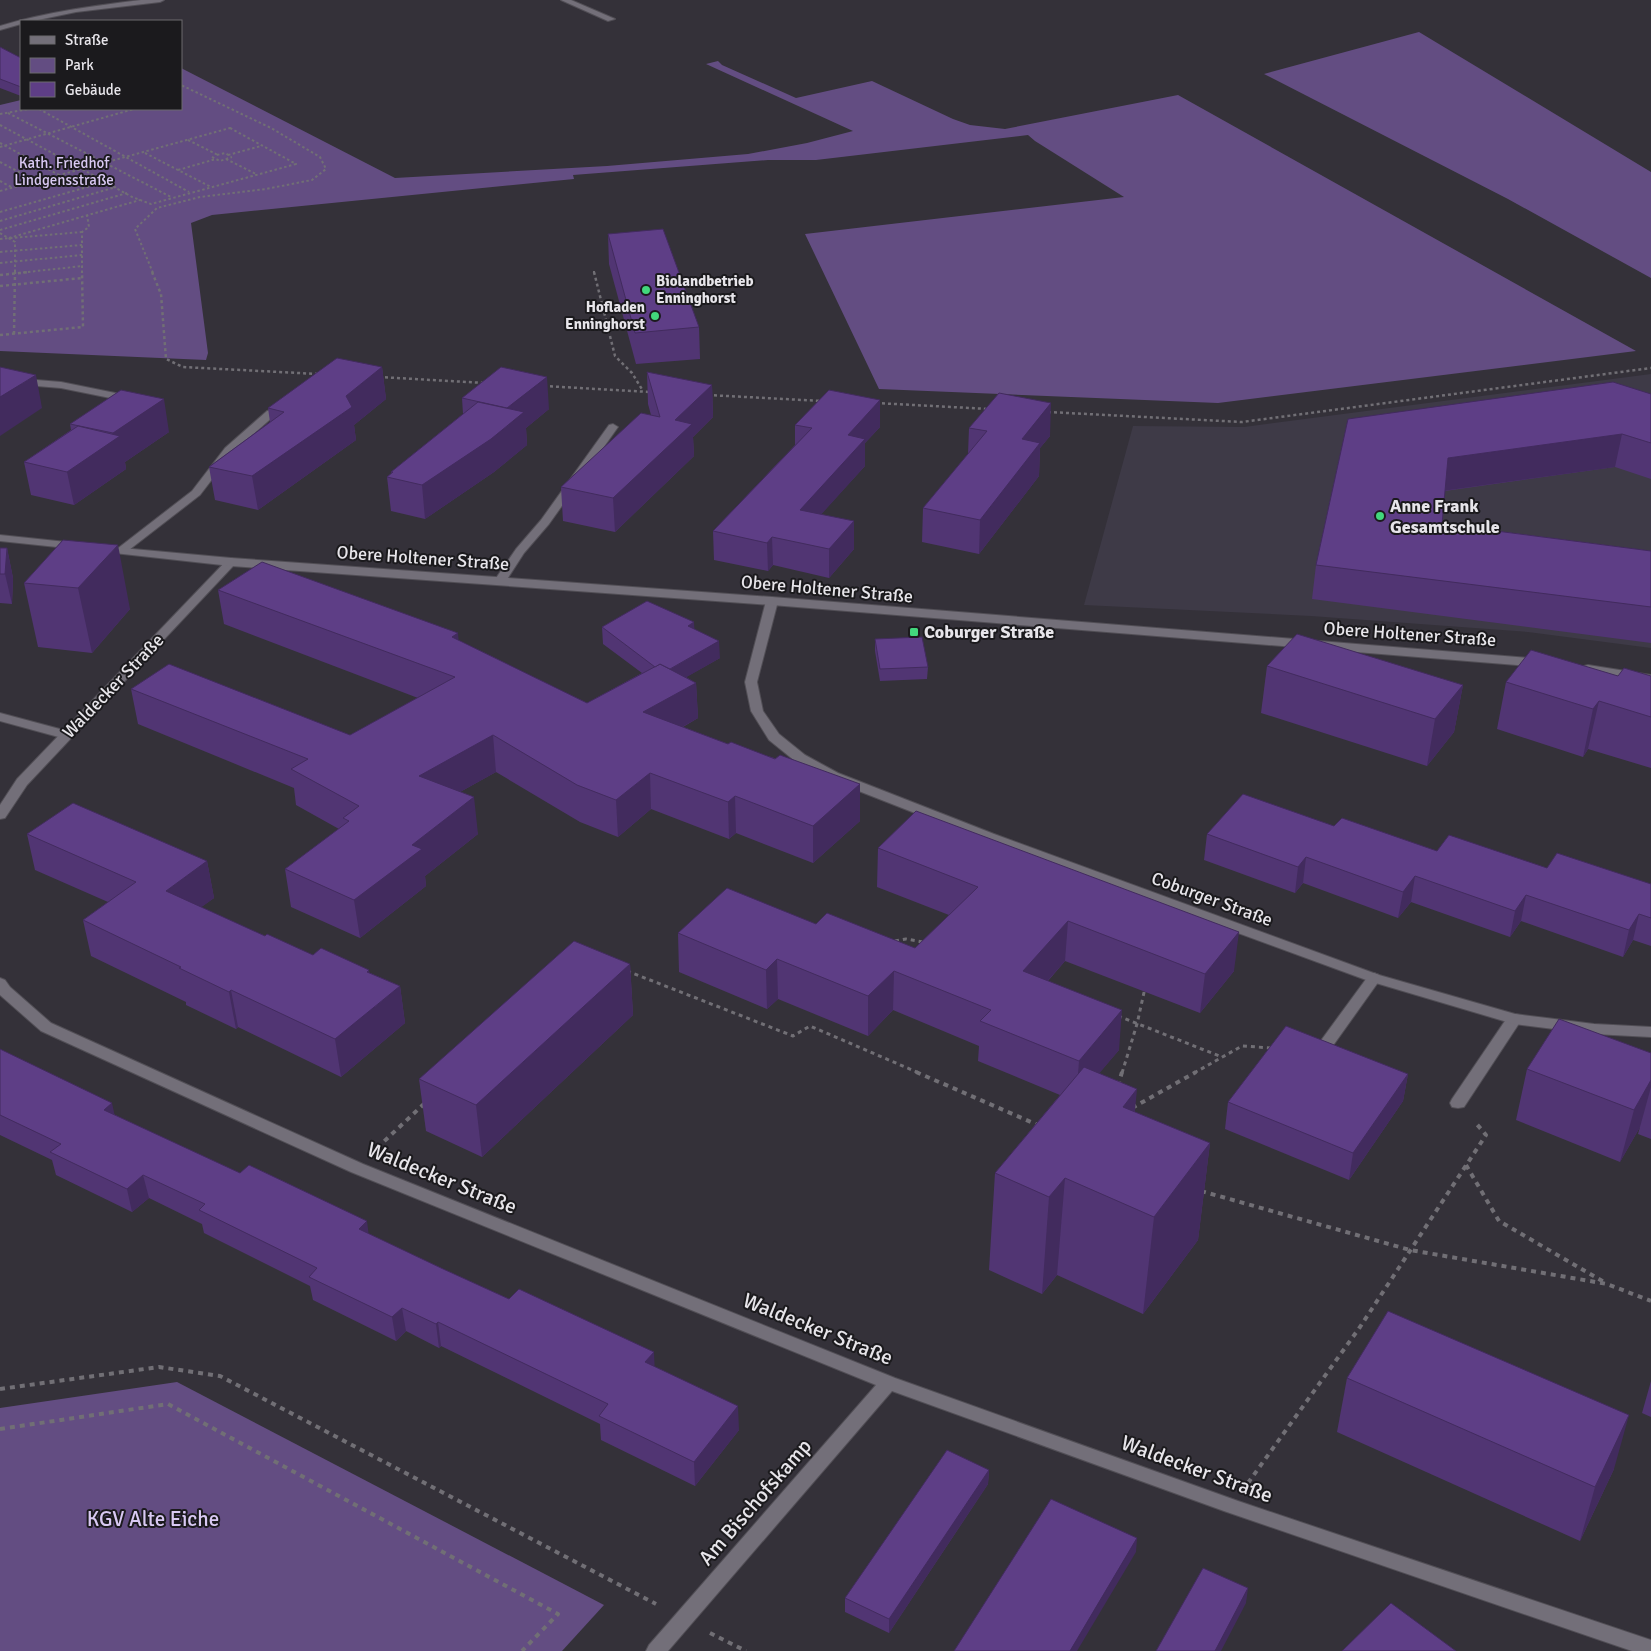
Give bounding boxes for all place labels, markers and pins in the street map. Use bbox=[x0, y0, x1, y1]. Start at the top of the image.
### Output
place label: Biolandbetrieb Enninghorst bbox=[656, 272, 754, 307]
marker: Biolandbetrieb Enninghorst bbox=[640, 284, 652, 296]
place label: Hofladen Enninghorst bbox=[565, 298, 645, 333]
marker: Hofladen Enninghorst bbox=[649, 310, 661, 322]
place label: Anne Frank Gesamtschule bbox=[1390, 495, 1500, 538]
marker: Anne Frank Gesamtschule bbox=[1374, 510, 1386, 522]
place label: Coburger Straße bbox=[924, 621, 1054, 643]
marker: Coburger Straße bbox=[908, 626, 920, 638]

